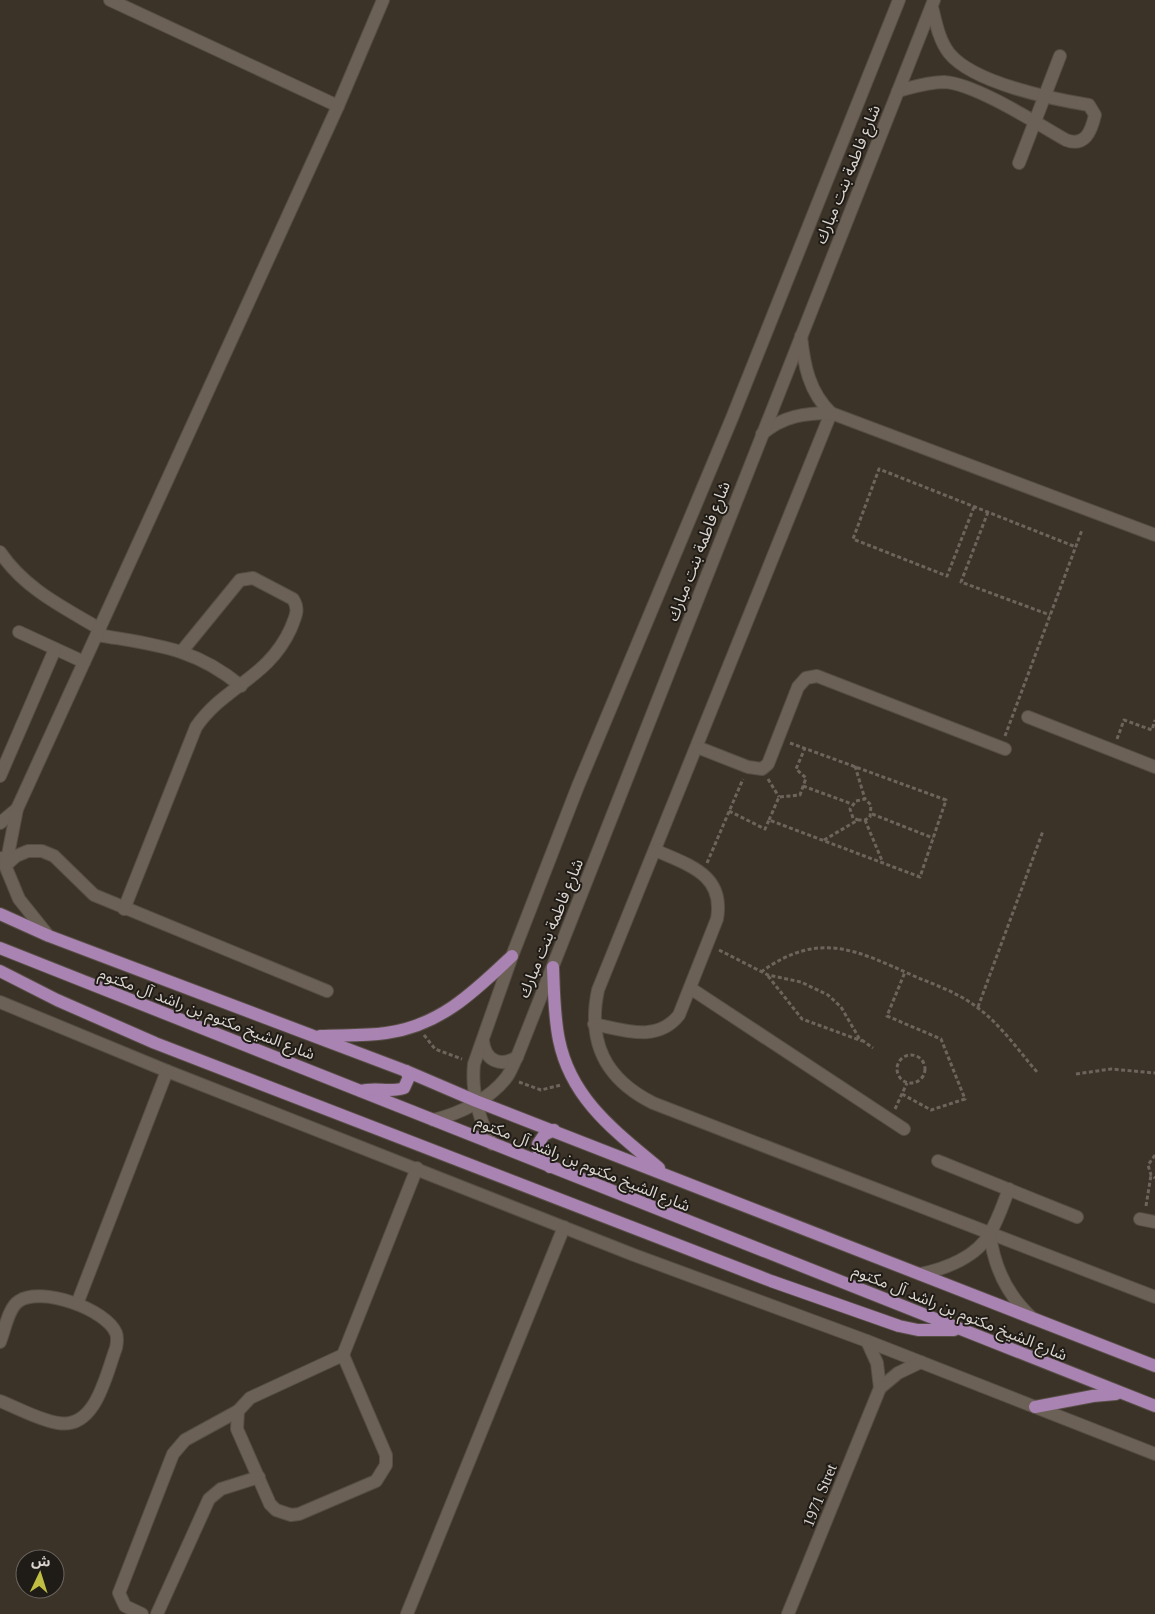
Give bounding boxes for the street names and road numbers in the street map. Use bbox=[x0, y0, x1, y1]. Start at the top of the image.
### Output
street label: شارع فاطمة بنت مبارك bbox=[812, 102, 887, 248]
street label: شارع فاطمة بنت مبارك bbox=[664, 479, 737, 625]
street label: شارع فاطمة بنت مبارك bbox=[515, 856, 590, 1002]
street label: شارع الشيخ مكتوم بن راشد آل مكتوم bbox=[95, 964, 317, 1066]
street label: شارع الشيخ مكتوم بن راشد آل مكتوم bbox=[472, 1113, 693, 1218]
street label: شارع الشيخ مكتوم بن راشد آل مكتوم bbox=[849, 1262, 1070, 1367]
street label: 1971 Stret bbox=[799, 1461, 840, 1529]

